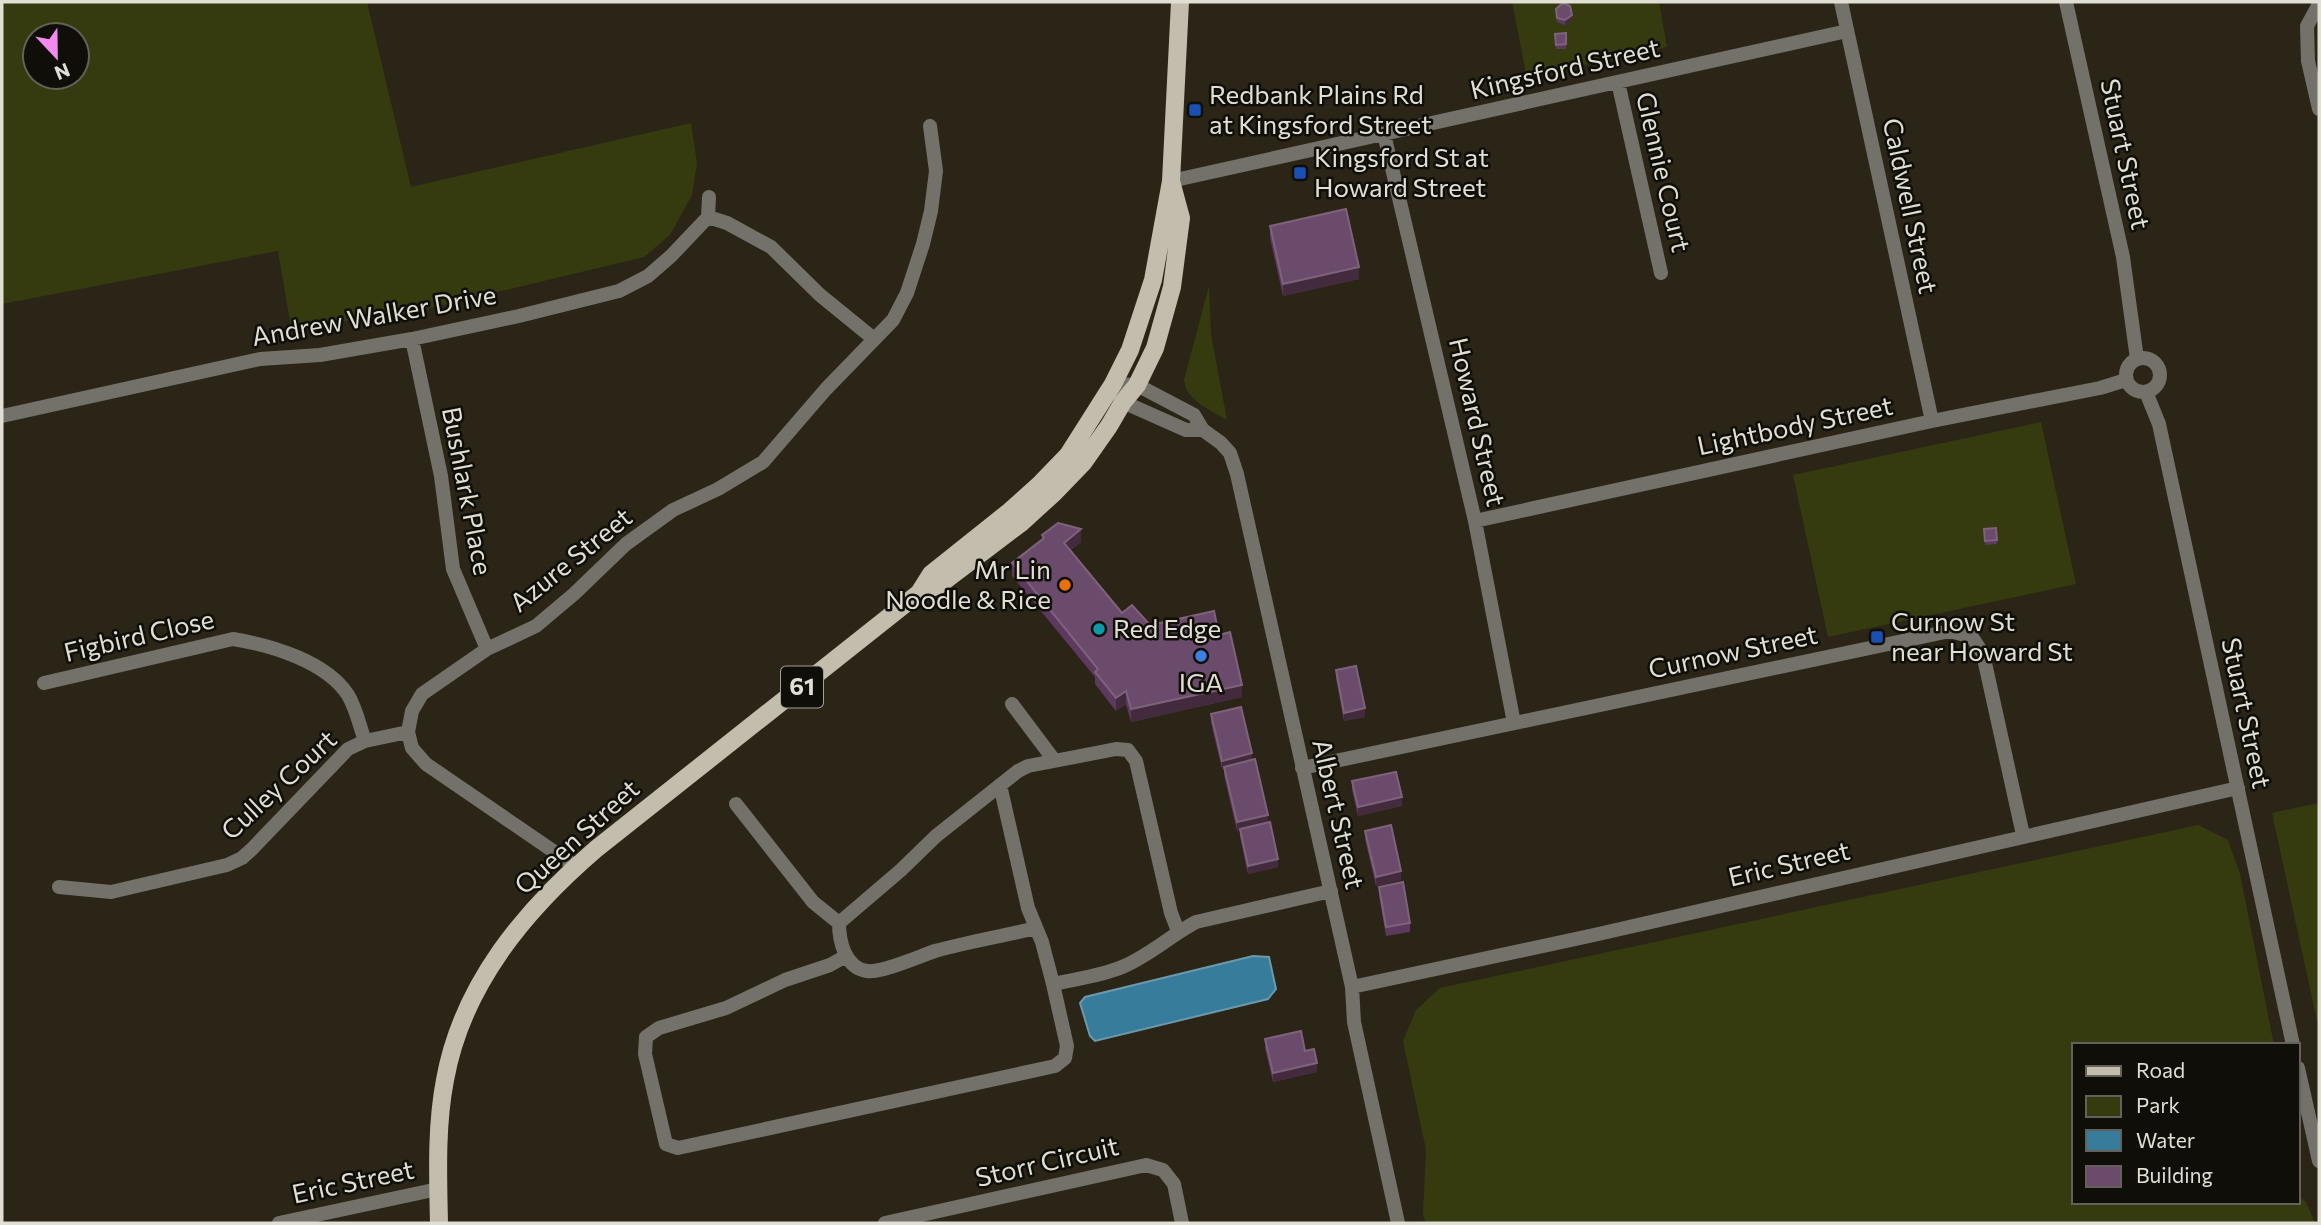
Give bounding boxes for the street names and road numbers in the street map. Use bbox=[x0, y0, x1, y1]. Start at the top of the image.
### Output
street label: Kingsford Street bbox=[1467, 31, 1662, 104]
street label: Stuart Street bbox=[2095, 75, 2158, 232]
street label: Glennie Court bbox=[1631, 89, 1698, 255]
street label: Caldwell Street bbox=[1878, 115, 1945, 296]
street label: Andrew Walker Drive bbox=[249, 278, 498, 351]
street label: Howard Street bbox=[1444, 334, 1513, 509]
street label: Lightbody Street bbox=[1694, 389, 1895, 460]
street label: Bushlark Place bbox=[437, 404, 500, 577]
street label: Azure Street bbox=[503, 500, 637, 617]
street label: Figbird Close bbox=[61, 602, 217, 667]
street label: Curnow Street bbox=[1645, 617, 1820, 684]
street label: Stuart Street bbox=[2216, 634, 2279, 791]
road number: 61 bbox=[781, 666, 823, 708]
street label: Culley Court bbox=[214, 723, 342, 845]
street label: Albert Street bbox=[1307, 736, 1372, 892]
street label: Queen Street bbox=[507, 772, 645, 900]
street label: Eric Street bbox=[1725, 834, 1852, 892]
street label: Storr Circuit bbox=[972, 1129, 1121, 1192]
street label: Eric Street bbox=[289, 1152, 416, 1209]

